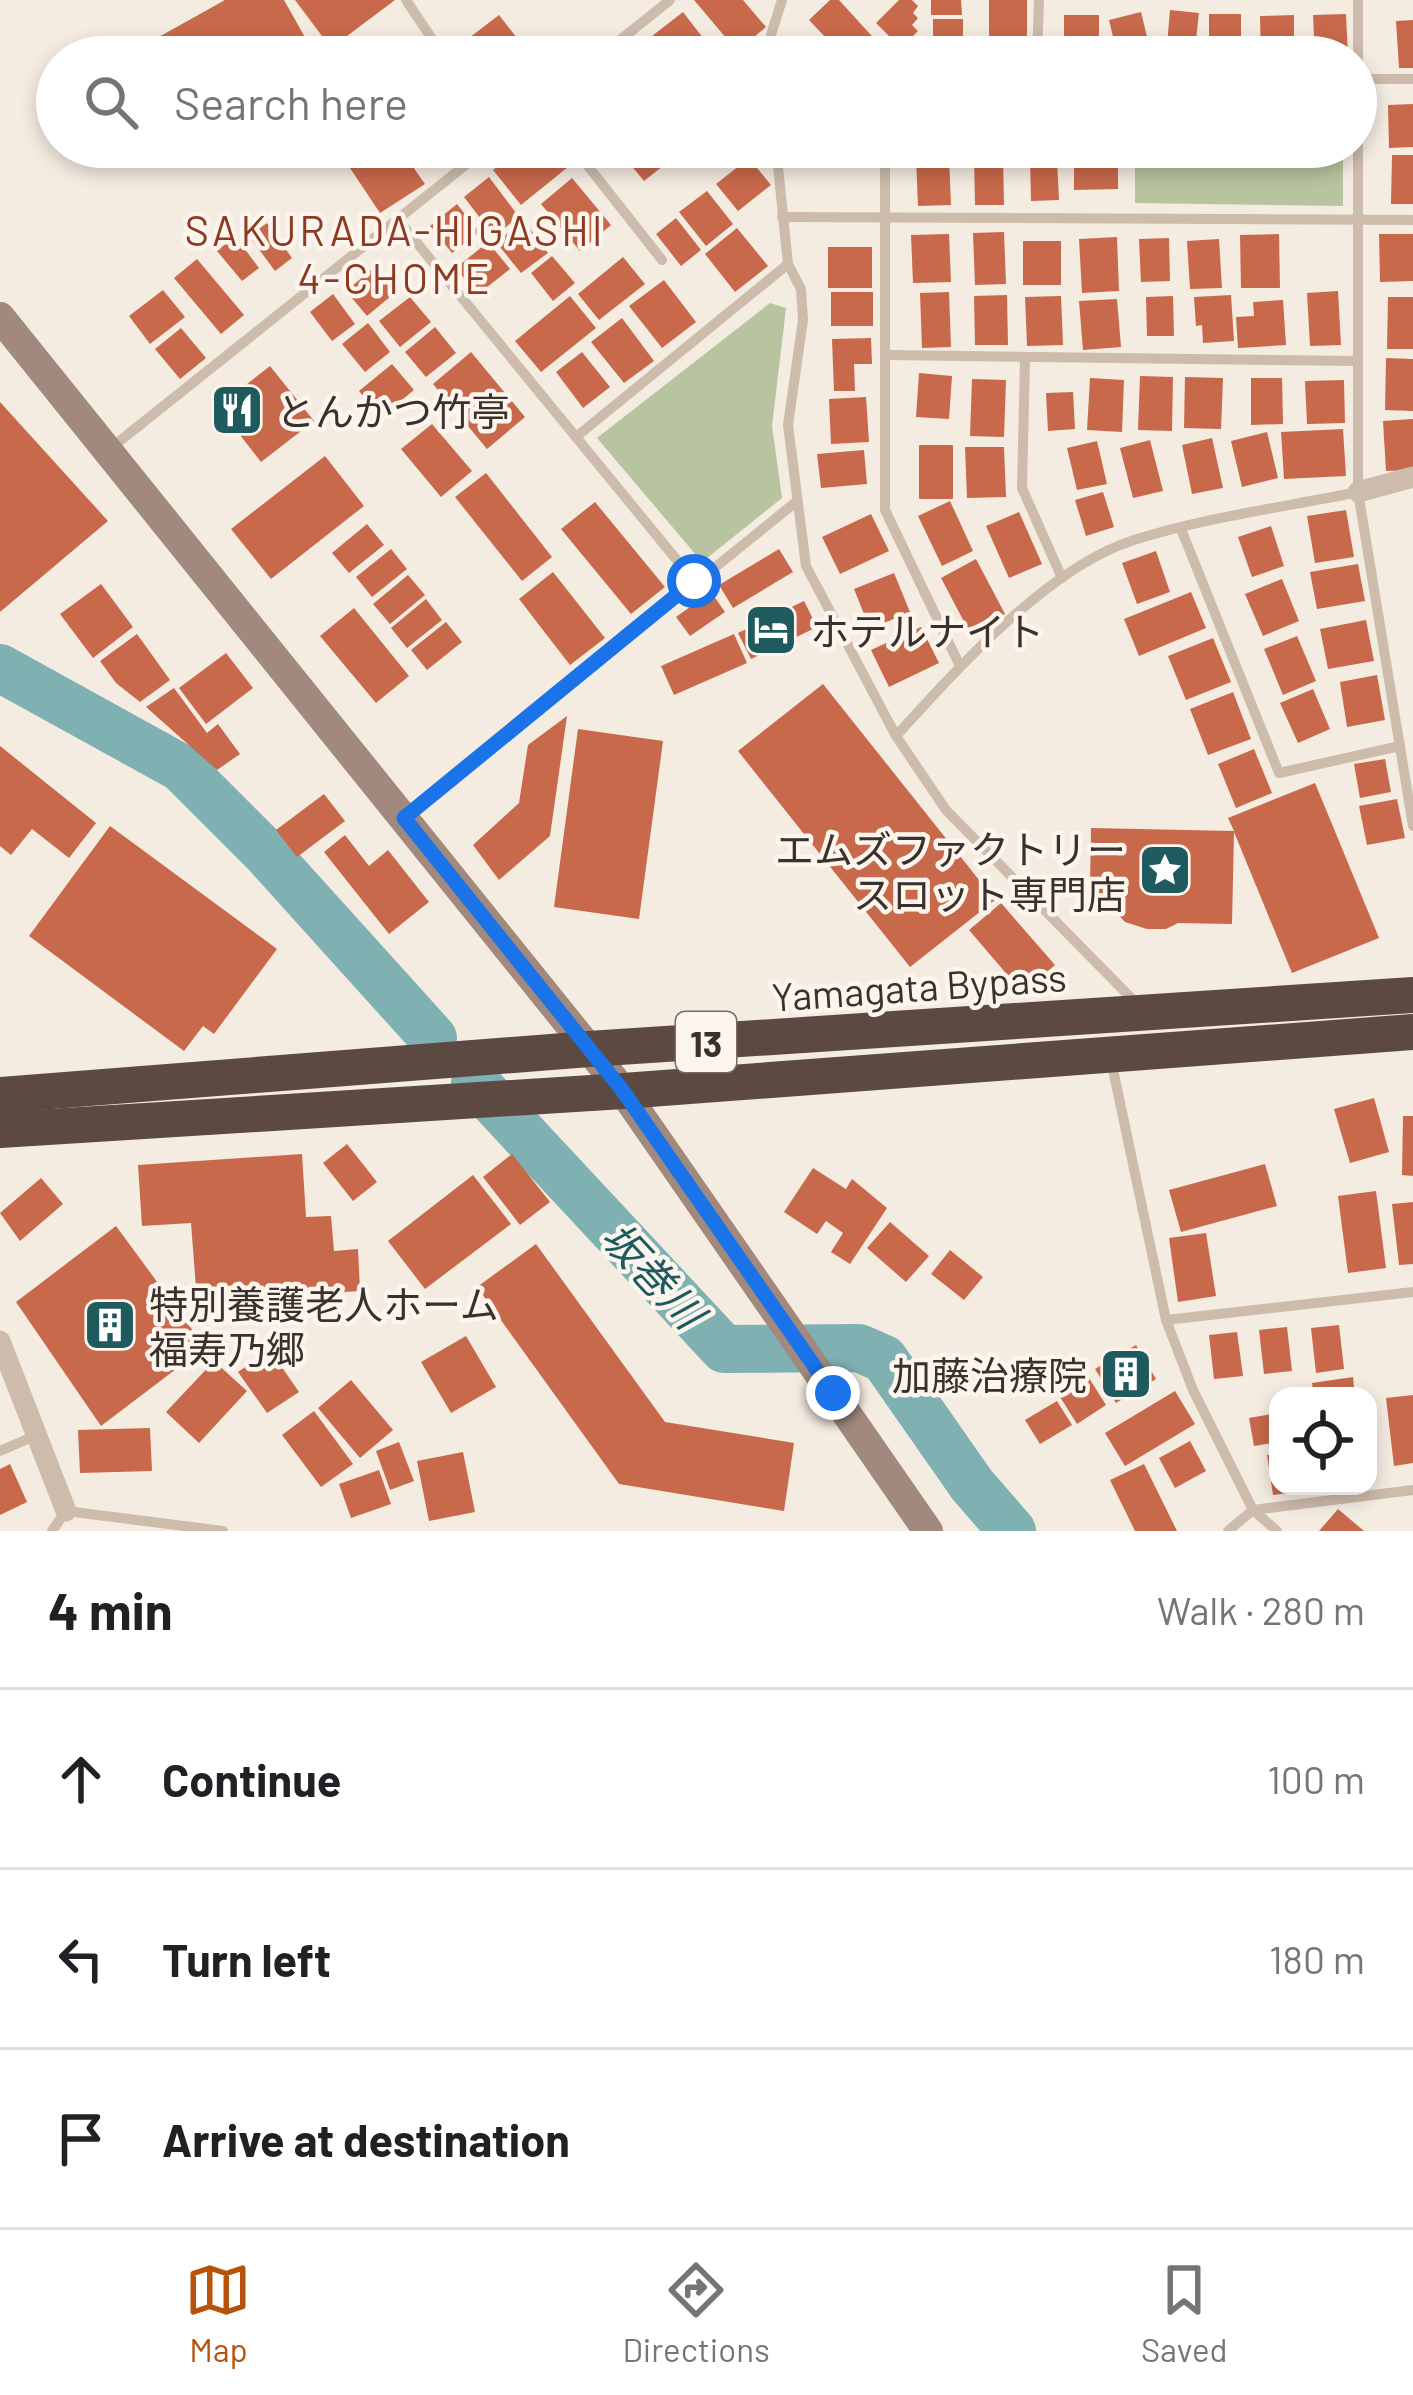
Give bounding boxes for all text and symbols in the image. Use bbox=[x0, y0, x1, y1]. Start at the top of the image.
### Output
search box bbox=[36, 36, 1377, 168]
icon: search bbox=[78, 69, 144, 135]
text: Search here bbox=[174, 75, 408, 129]
district label: SAKURADA-HIGASHI 4-CHOME bbox=[184, 204, 606, 302]
restaurant icon: とんかつ竹亭 bbox=[209, 382, 265, 438]
place label: とんかつ竹亭 bbox=[276, 387, 510, 434]
route start bbox=[667, 554, 721, 608]
hotel icon: ホテルナイト bbox=[743, 602, 799, 658]
place label: ホテルナイト bbox=[810, 607, 1044, 654]
place label: エムズファクトリー スロット専門店 bbox=[775, 825, 1126, 917]
place icon: エムズファクトリー スロット専門店 bbox=[1137, 842, 1193, 898]
street label: Yamagata Bypass bbox=[770, 952, 1068, 1020]
road number: 13 bbox=[676, 1012, 736, 1072]
water label: 坂巻川 bbox=[593, 1211, 718, 1340]
place label: 特別養護老人ホーム 福寿乃郷 bbox=[149, 1280, 499, 1372]
building icon: 特別養護老人ホーム 福寿乃郷 bbox=[82, 1297, 138, 1353]
building icon: 加藤治療院 bbox=[1098, 1346, 1154, 1402]
place label: 加藤治療院 bbox=[892, 1351, 1087, 1398]
route end bbox=[806, 1366, 860, 1420]
map controls bbox=[1269, 1387, 1377, 1495]
button: locate bbox=[1269, 1387, 1377, 1495]
text: 4 min bbox=[48, 1579, 173, 1640]
text: Walk · 280 m bbox=[1157, 1586, 1365, 1633]
icon: ahead bbox=[48, 1746, 114, 1812]
text: Continue bbox=[162, 1752, 341, 1806]
text: 100 m bbox=[1267, 1755, 1365, 1802]
icon: left bbox=[48, 1926, 114, 1992]
text: Turn left bbox=[162, 1932, 331, 1986]
text: 180 m bbox=[1269, 1935, 1365, 1982]
icon: arrive bbox=[48, 2106, 114, 2172]
text: Arrive at destination bbox=[162, 2112, 570, 2166]
tab: Map bbox=[185, 2257, 251, 2369]
tab: Directions bbox=[622, 2257, 770, 2369]
tab: Saved bbox=[1141, 2257, 1228, 2369]

